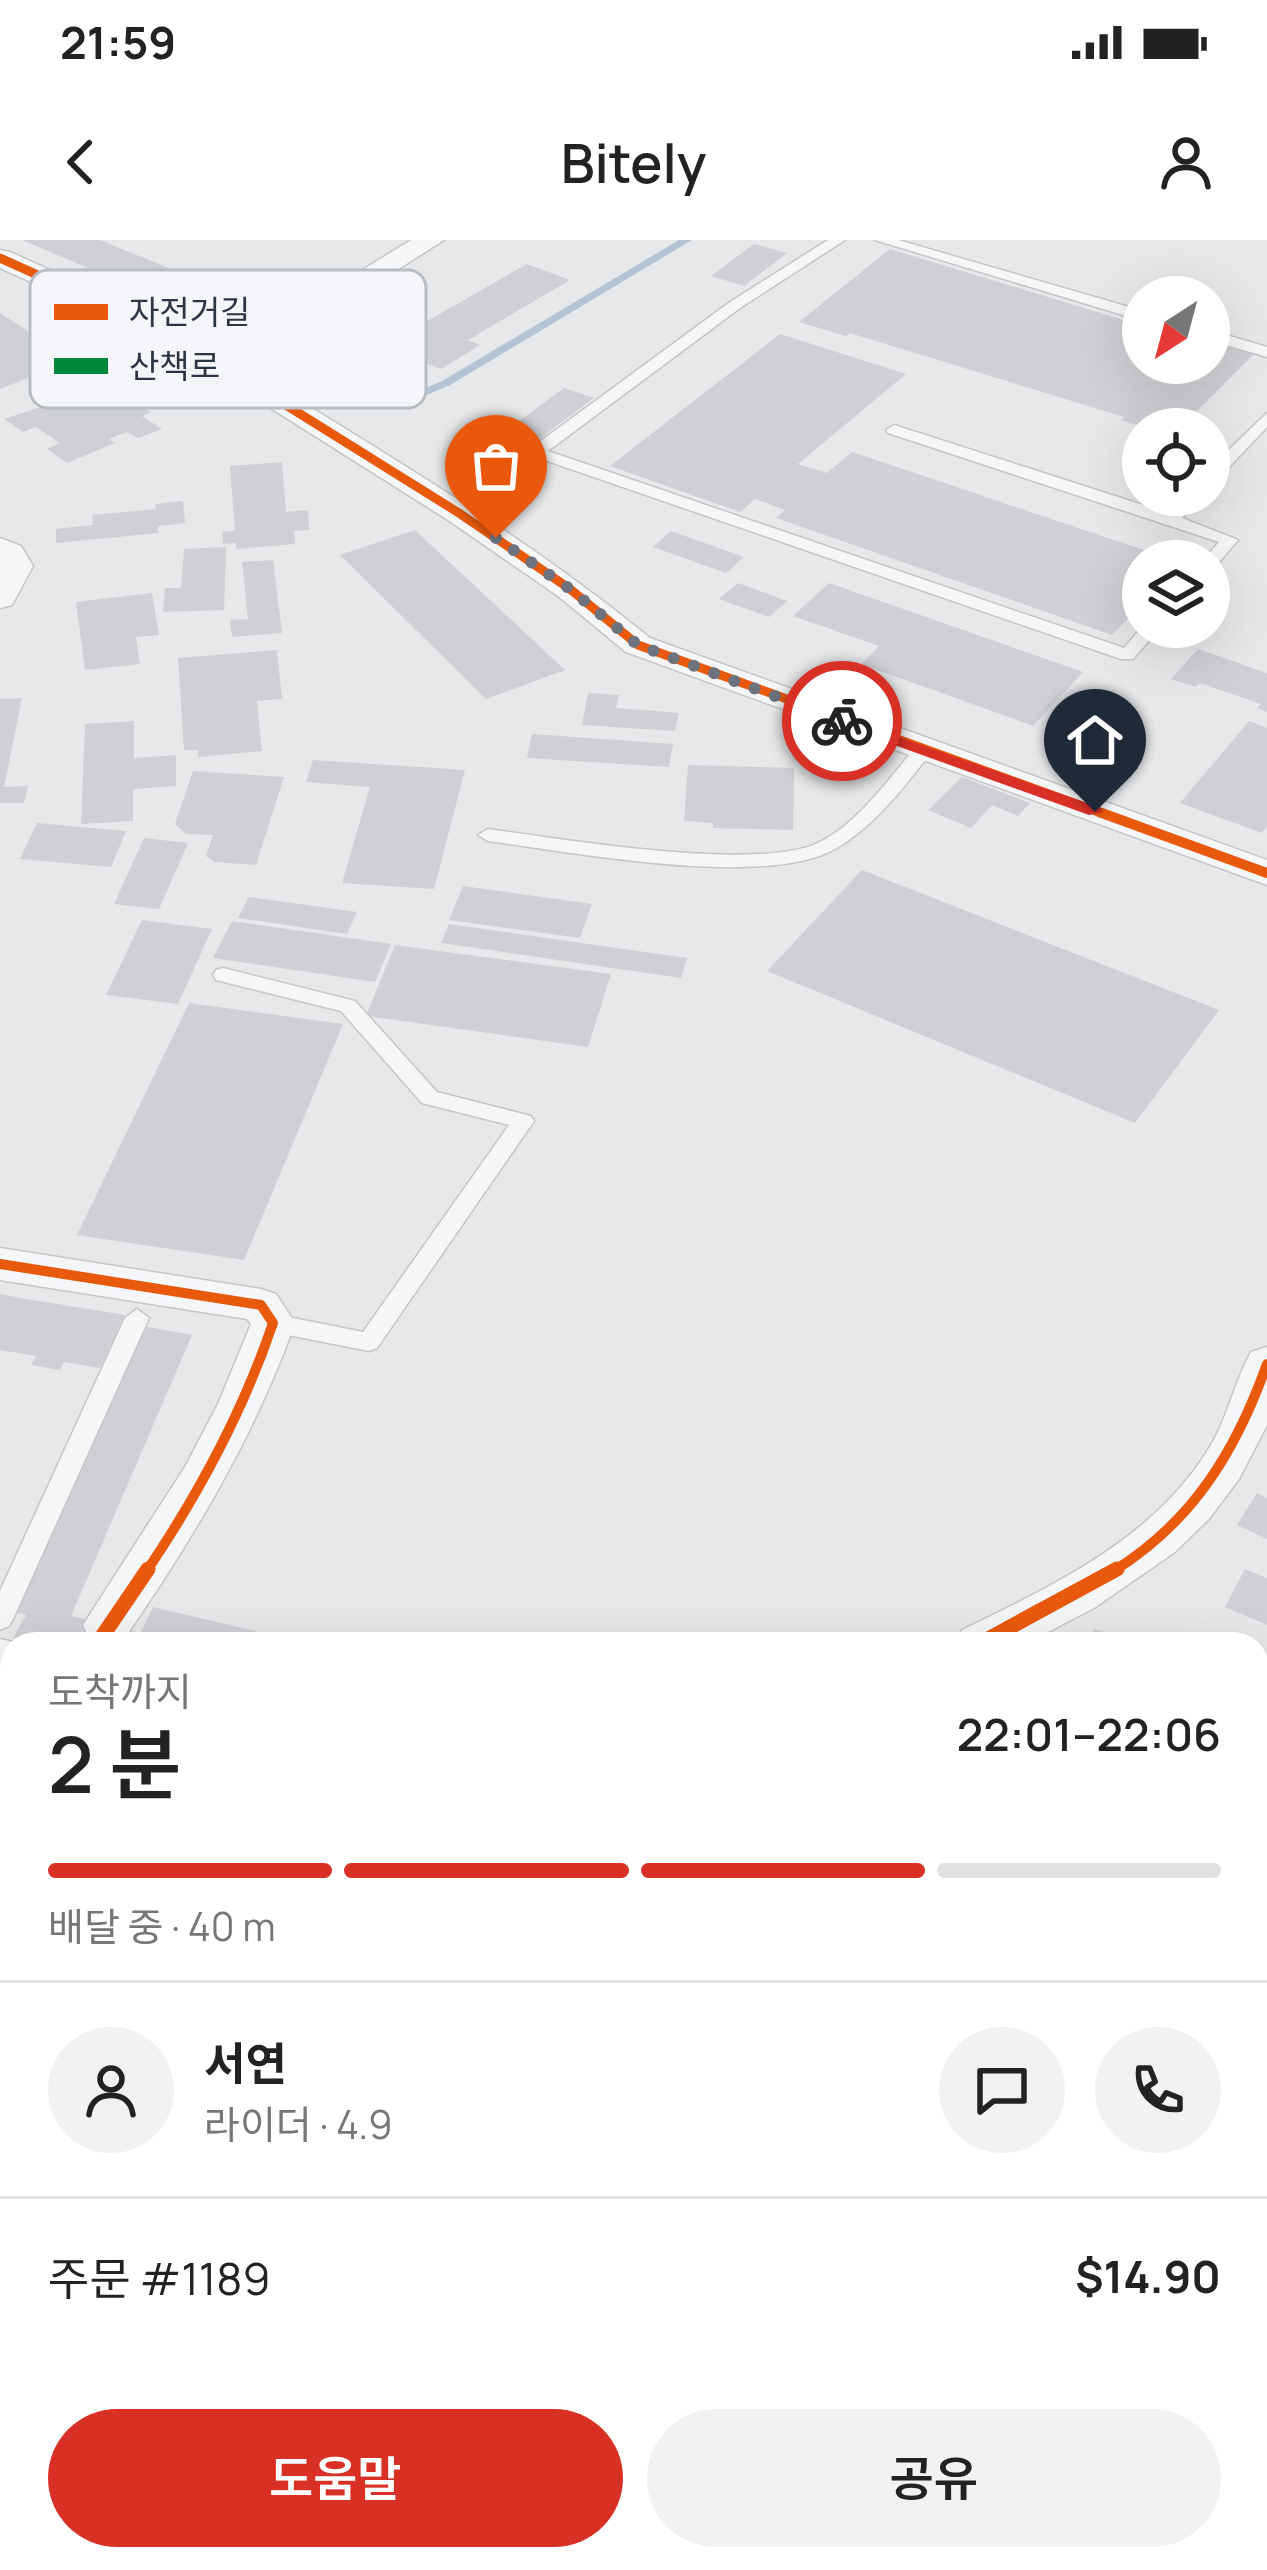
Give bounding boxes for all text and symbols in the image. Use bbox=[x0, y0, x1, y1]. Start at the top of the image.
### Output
text: 21:59 bbox=[60, 11, 176, 73]
text: Bitely bbox=[561, 125, 706, 199]
icon: back bbox=[48, 129, 114, 195]
icon: person bbox=[1153, 129, 1219, 195]
legend bbox=[30, 270, 426, 408]
north arrow bbox=[1122, 276, 1230, 384]
map controls bbox=[1122, 276, 1230, 648]
text: 자전거길 bbox=[129, 289, 250, 334]
text: 산책로 bbox=[129, 343, 220, 388]
button: locate bbox=[1122, 408, 1230, 516]
pin bbox=[445, 415, 547, 538]
icon: bag bbox=[463, 433, 529, 499]
button: layers bbox=[1122, 540, 1230, 648]
courier bbox=[782, 661, 902, 781]
icon: bike bbox=[809, 688, 875, 754]
pin bbox=[1044, 689, 1146, 812]
icon: home bbox=[1062, 707, 1128, 773]
text: 도착까지 bbox=[48, 1664, 192, 1718]
text: 22:01–22:06 bbox=[957, 1703, 1221, 1765]
text: 2 분 bbox=[48, 1710, 181, 1816]
text: 배달 중 · 40 m bbox=[48, 1899, 276, 1953]
button: person bbox=[48, 2027, 174, 2153]
button: chat bbox=[939, 2027, 1065, 2153]
button: phone bbox=[1095, 2027, 1221, 2153]
text: 서연 bbox=[204, 2032, 287, 2094]
text: 라이더 · 4.9 bbox=[204, 2097, 392, 2151]
text: $14.90 bbox=[1075, 2245, 1221, 2307]
text: 주문 #1189 bbox=[48, 2247, 270, 2309]
button: 도움말 bbox=[48, 2409, 623, 2547]
button: 공유 bbox=[647, 2409, 1221, 2547]

